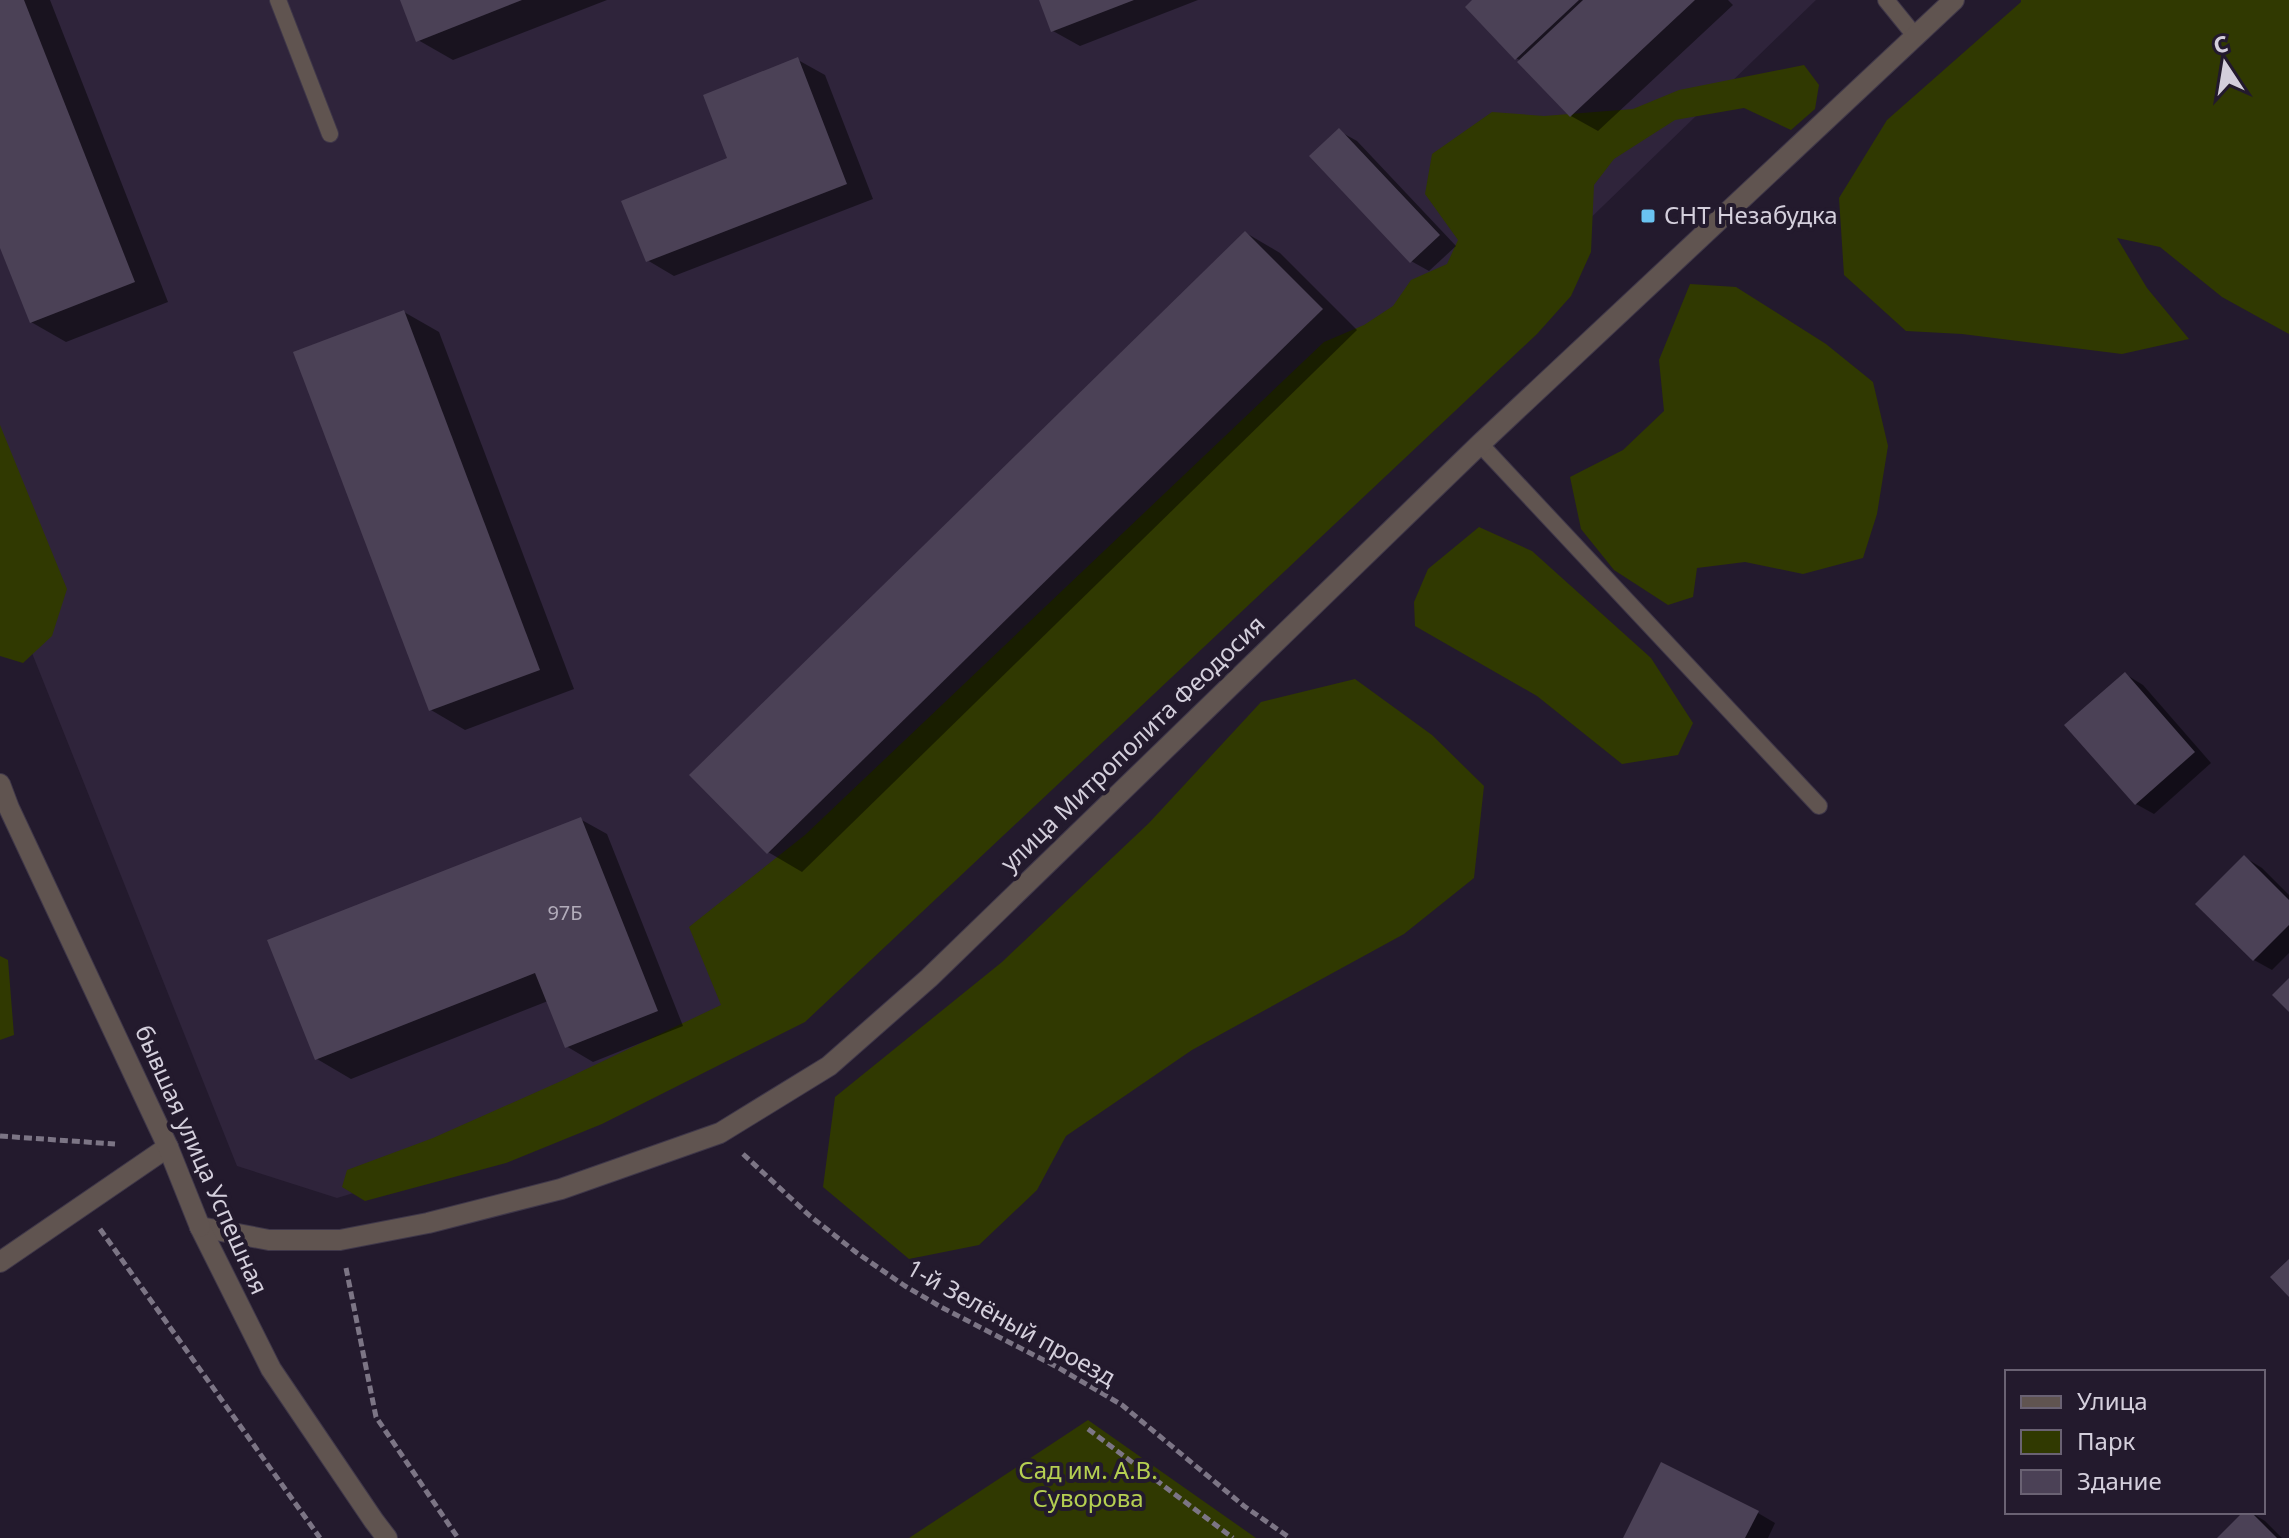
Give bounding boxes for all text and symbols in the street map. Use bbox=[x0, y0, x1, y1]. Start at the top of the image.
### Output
north arrow bbox=[2185, 24, 2265, 104]
text: С bbox=[2211, 27, 2231, 60]
place label: СНТ Незабудка bbox=[1664, 198, 1838, 231]
marker: СНТ Незабудка bbox=[1639, 207, 1657, 225]
street label: улица Митрополита Феодосия bbox=[993, 607, 1271, 878]
house number: 97Б bbox=[547, 899, 583, 926]
street label: бывшая улица Успешная bbox=[128, 1019, 277, 1299]
street label: 1-й Зелёный проезд bbox=[901, 1251, 1122, 1393]
legend bbox=[2005, 1370, 2265, 1514]
text: Улица bbox=[2077, 1384, 2148, 1417]
text: Парк bbox=[2077, 1424, 2136, 1457]
park label: Сад им. А.В. Суворова bbox=[1018, 1453, 1158, 1514]
text: Здание bbox=[2077, 1464, 2162, 1497]

